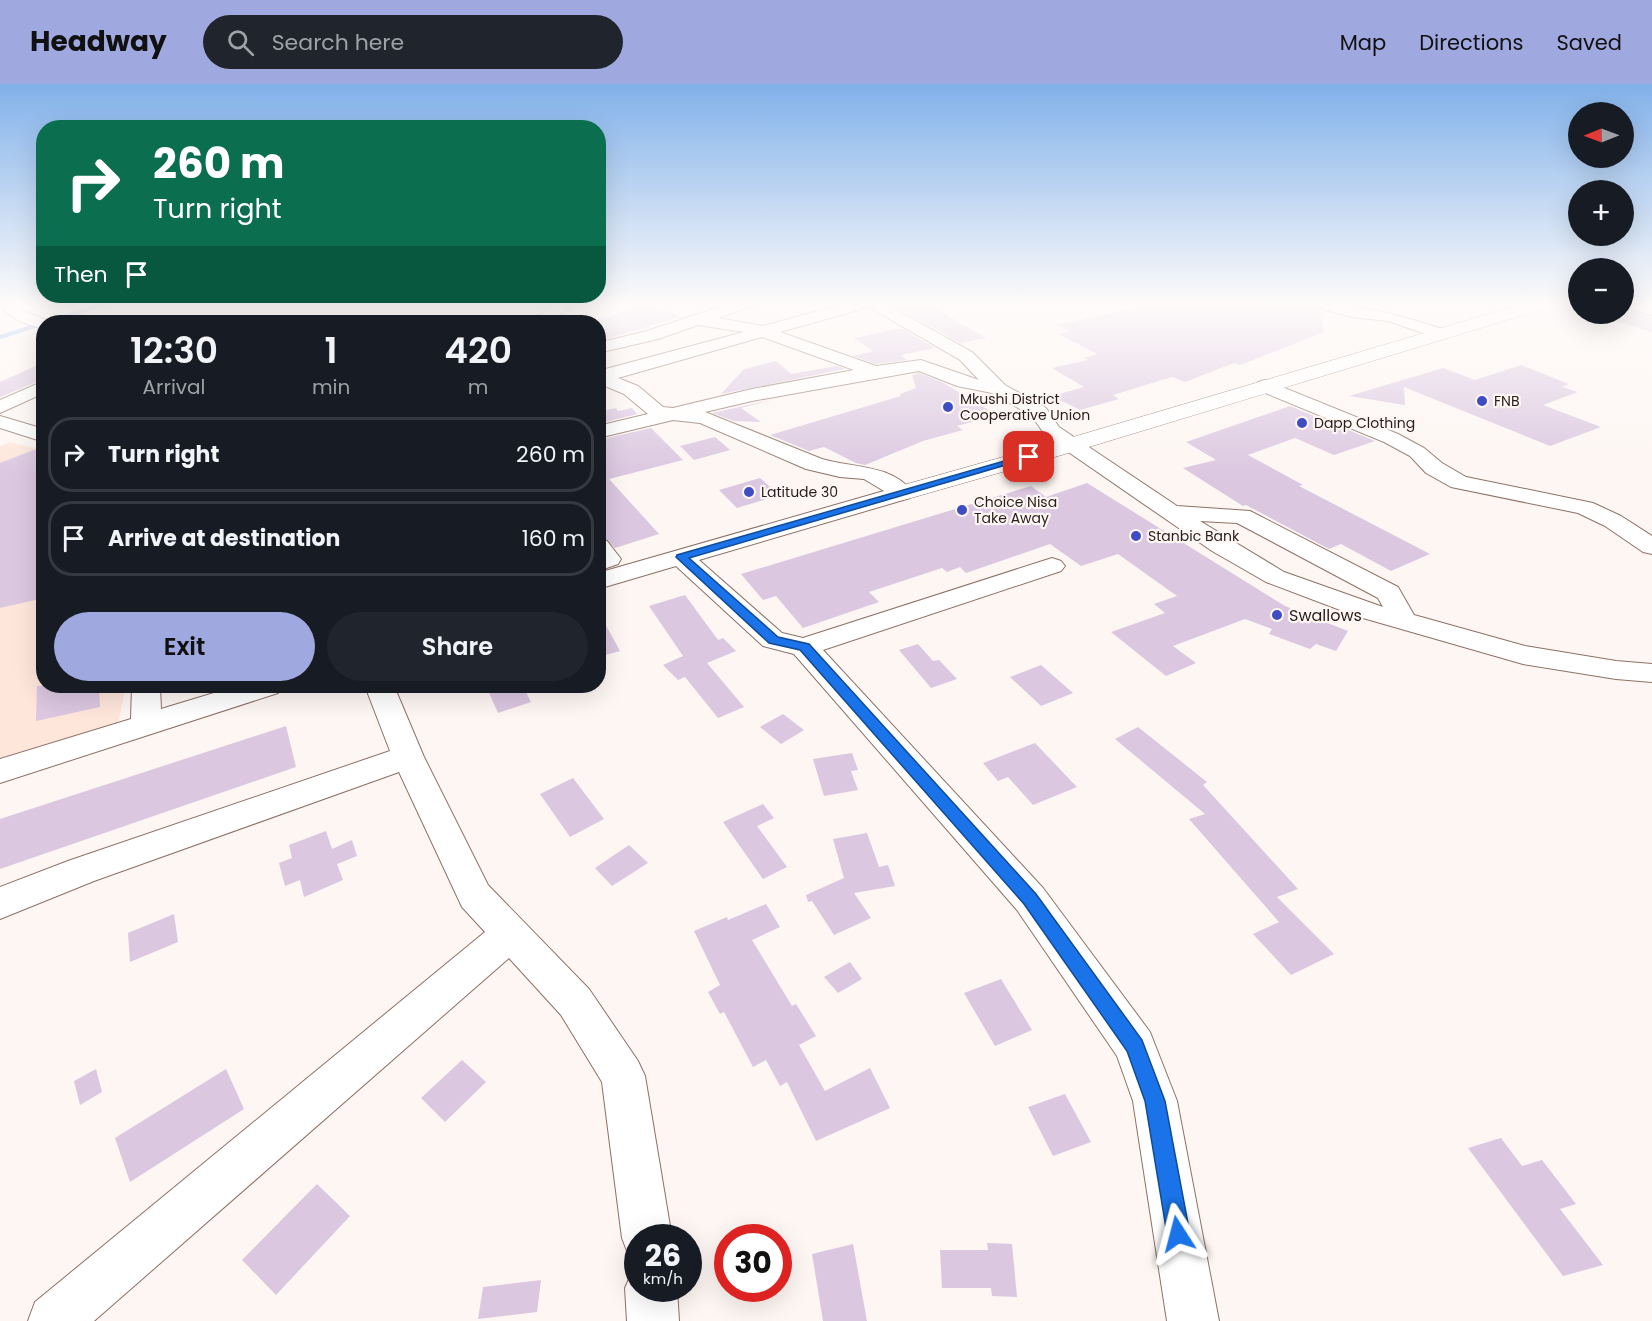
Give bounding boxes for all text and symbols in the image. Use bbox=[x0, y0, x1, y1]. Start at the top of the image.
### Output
search box bbox=[203, 15, 623, 69]
text: Headway bbox=[30, 22, 167, 61]
icon: search bbox=[224, 26, 257, 59]
text: Search here bbox=[272, 27, 404, 58]
text: Map bbox=[1340, 28, 1386, 57]
text: Directions bbox=[1419, 28, 1523, 57]
text: Saved bbox=[1556, 28, 1622, 57]
north arrow bbox=[1568, 102, 1634, 168]
map controls bbox=[1568, 102, 1634, 324]
text: 260 m bbox=[153, 134, 285, 193]
icon: right bbox=[54, 144, 132, 222]
button: + bbox=[1568, 180, 1634, 246]
text: Turn right bbox=[153, 190, 282, 227]
icon: arrive bbox=[120, 258, 153, 291]
button: − bbox=[1568, 258, 1634, 324]
text: Then bbox=[54, 259, 108, 290]
text: 12:30 bbox=[130, 325, 218, 376]
text: 1 bbox=[325, 325, 338, 376]
text: 420 bbox=[444, 325, 512, 376]
text: Arrival bbox=[142, 373, 205, 401]
text: min bbox=[312, 373, 350, 401]
text: m bbox=[468, 373, 488, 401]
place label: Mkushi District Cooperative Union bbox=[960, 389, 1090, 425]
place label: FNB bbox=[1494, 391, 1519, 411]
marker: FNB bbox=[1475, 394, 1489, 408]
marker: Mkushi District Cooperative Union bbox=[941, 400, 955, 414]
place label: Dapp Clothing bbox=[1314, 413, 1415, 433]
marker: Dapp Clothing bbox=[1295, 416, 1309, 430]
pin bbox=[1003, 431, 1054, 482]
icon: right bbox=[57, 438, 90, 471]
text: Turn right bbox=[108, 439, 219, 470]
text: 260 m bbox=[516, 439, 585, 470]
icon: arrive bbox=[1012, 440, 1045, 473]
place label: Latitude 30 bbox=[761, 482, 838, 502]
marker: Latitude 30 bbox=[742, 485, 756, 499]
place label: Choice Nisa Take Away bbox=[974, 492, 1057, 528]
marker: Choice Nisa Take Away bbox=[955, 503, 969, 517]
icon: arrive bbox=[57, 522, 90, 555]
text: Arrive at destination bbox=[108, 523, 340, 554]
text: 160 m bbox=[522, 523, 585, 554]
place label: Stanbic Bank bbox=[1148, 526, 1240, 546]
marker: Stanbic Bank bbox=[1129, 529, 1143, 543]
place label: Swallows bbox=[1289, 604, 1362, 627]
marker: Swallows bbox=[1270, 608, 1284, 622]
button: Exit bbox=[54, 612, 315, 681]
button: Share bbox=[327, 612, 588, 681]
position arrow bbox=[1146, 1202, 1210, 1266]
speed limit sign: 30 bbox=[714, 1224, 792, 1302]
text: 26 bbox=[645, 1234, 681, 1277]
text: km/h bbox=[643, 1268, 683, 1289]

